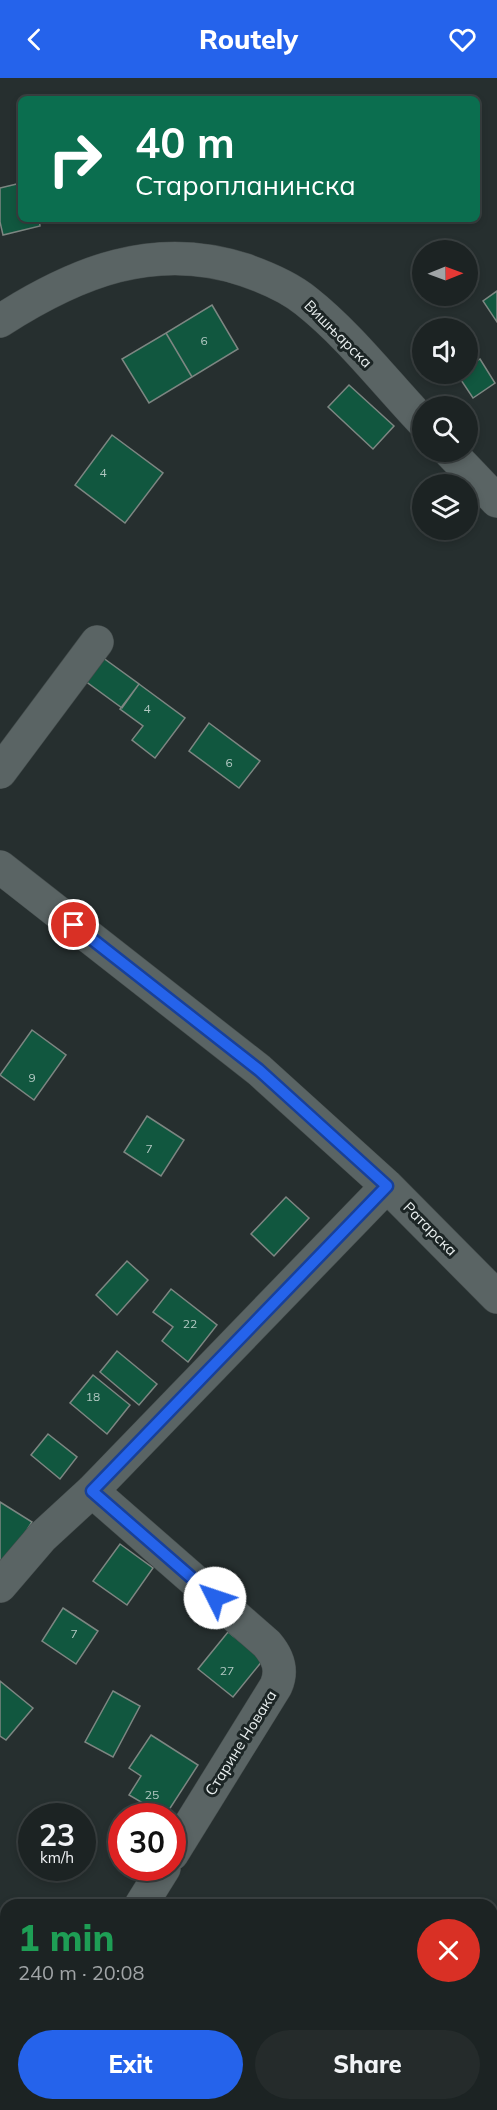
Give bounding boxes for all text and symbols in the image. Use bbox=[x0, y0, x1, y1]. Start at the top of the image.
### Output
text: Routely bbox=[199, 22, 298, 56]
icon: back bbox=[18, 23, 51, 56]
icon: heart bbox=[446, 23, 479, 56]
text: 40 m bbox=[135, 116, 235, 169]
icon: right bbox=[36, 120, 114, 198]
text: Старопланинска bbox=[135, 168, 356, 202]
north arrow bbox=[412, 240, 478, 306]
map controls bbox=[412, 240, 478, 540]
street label: Вишњарска bbox=[300, 296, 376, 372]
button: sound bbox=[412, 318, 478, 384]
house number: 6 bbox=[200, 333, 208, 348]
button: search bbox=[412, 396, 478, 462]
house number: 4 bbox=[99, 465, 107, 480]
button: layers bbox=[412, 474, 478, 540]
house number: 4 bbox=[143, 701, 151, 716]
house number: 6 bbox=[225, 755, 233, 770]
pin bbox=[48, 899, 99, 950]
icon: arrive bbox=[57, 908, 90, 941]
house number: 9 bbox=[28, 1070, 36, 1085]
house number: 7 bbox=[145, 1141, 153, 1156]
street label: Ратарска bbox=[399, 1198, 461, 1260]
house number: 22 bbox=[183, 1316, 197, 1331]
house number: 18 bbox=[86, 1389, 100, 1404]
position arrow bbox=[183, 1566, 247, 1630]
house number: 7 bbox=[70, 1626, 78, 1641]
house number: 27 bbox=[220, 1663, 234, 1678]
street label: Старине Новака bbox=[201, 1687, 281, 1799]
house number: 25 bbox=[145, 1787, 159, 1802]
speed limit sign: 30 bbox=[108, 1803, 186, 1881]
text: 23 bbox=[39, 1816, 75, 1854]
text: km/h bbox=[40, 1848, 74, 1867]
text: 1 min bbox=[18, 1915, 114, 1960]
button: close bbox=[417, 1919, 480, 1982]
text: 240 m · 20:08 bbox=[18, 1960, 144, 1985]
button: Exit bbox=[18, 2030, 243, 2099]
button: Share bbox=[255, 2030, 480, 2099]

